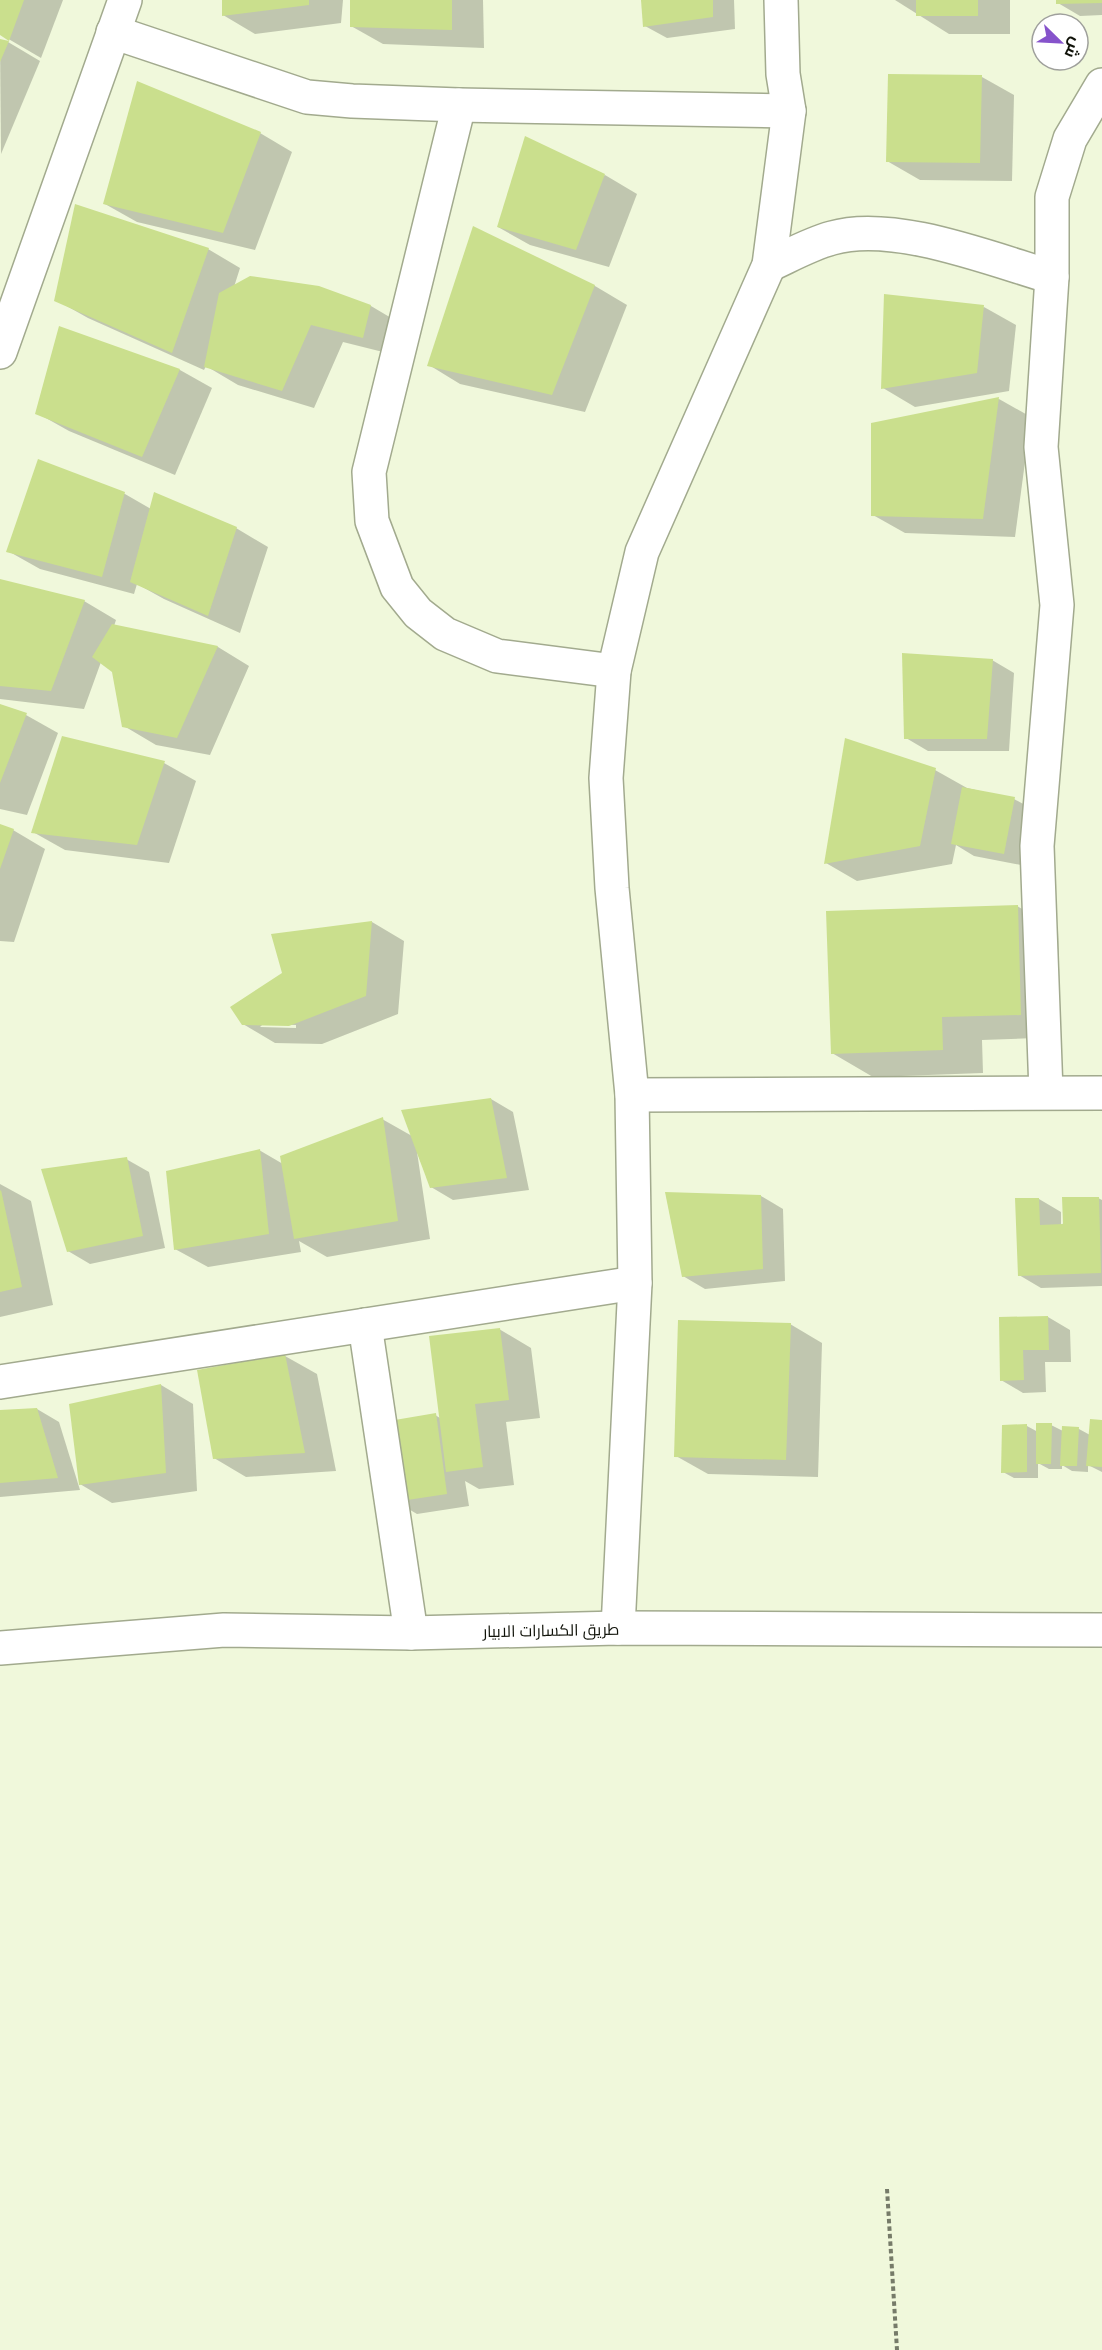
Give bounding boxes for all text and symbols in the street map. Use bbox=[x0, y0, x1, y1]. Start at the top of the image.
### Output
north arrow bbox=[1030, 12, 1090, 72]
text: ش bbox=[1060, 35, 1087, 62]
street label: طريق الكسارات الابيار bbox=[482, 1619, 619, 1642]

